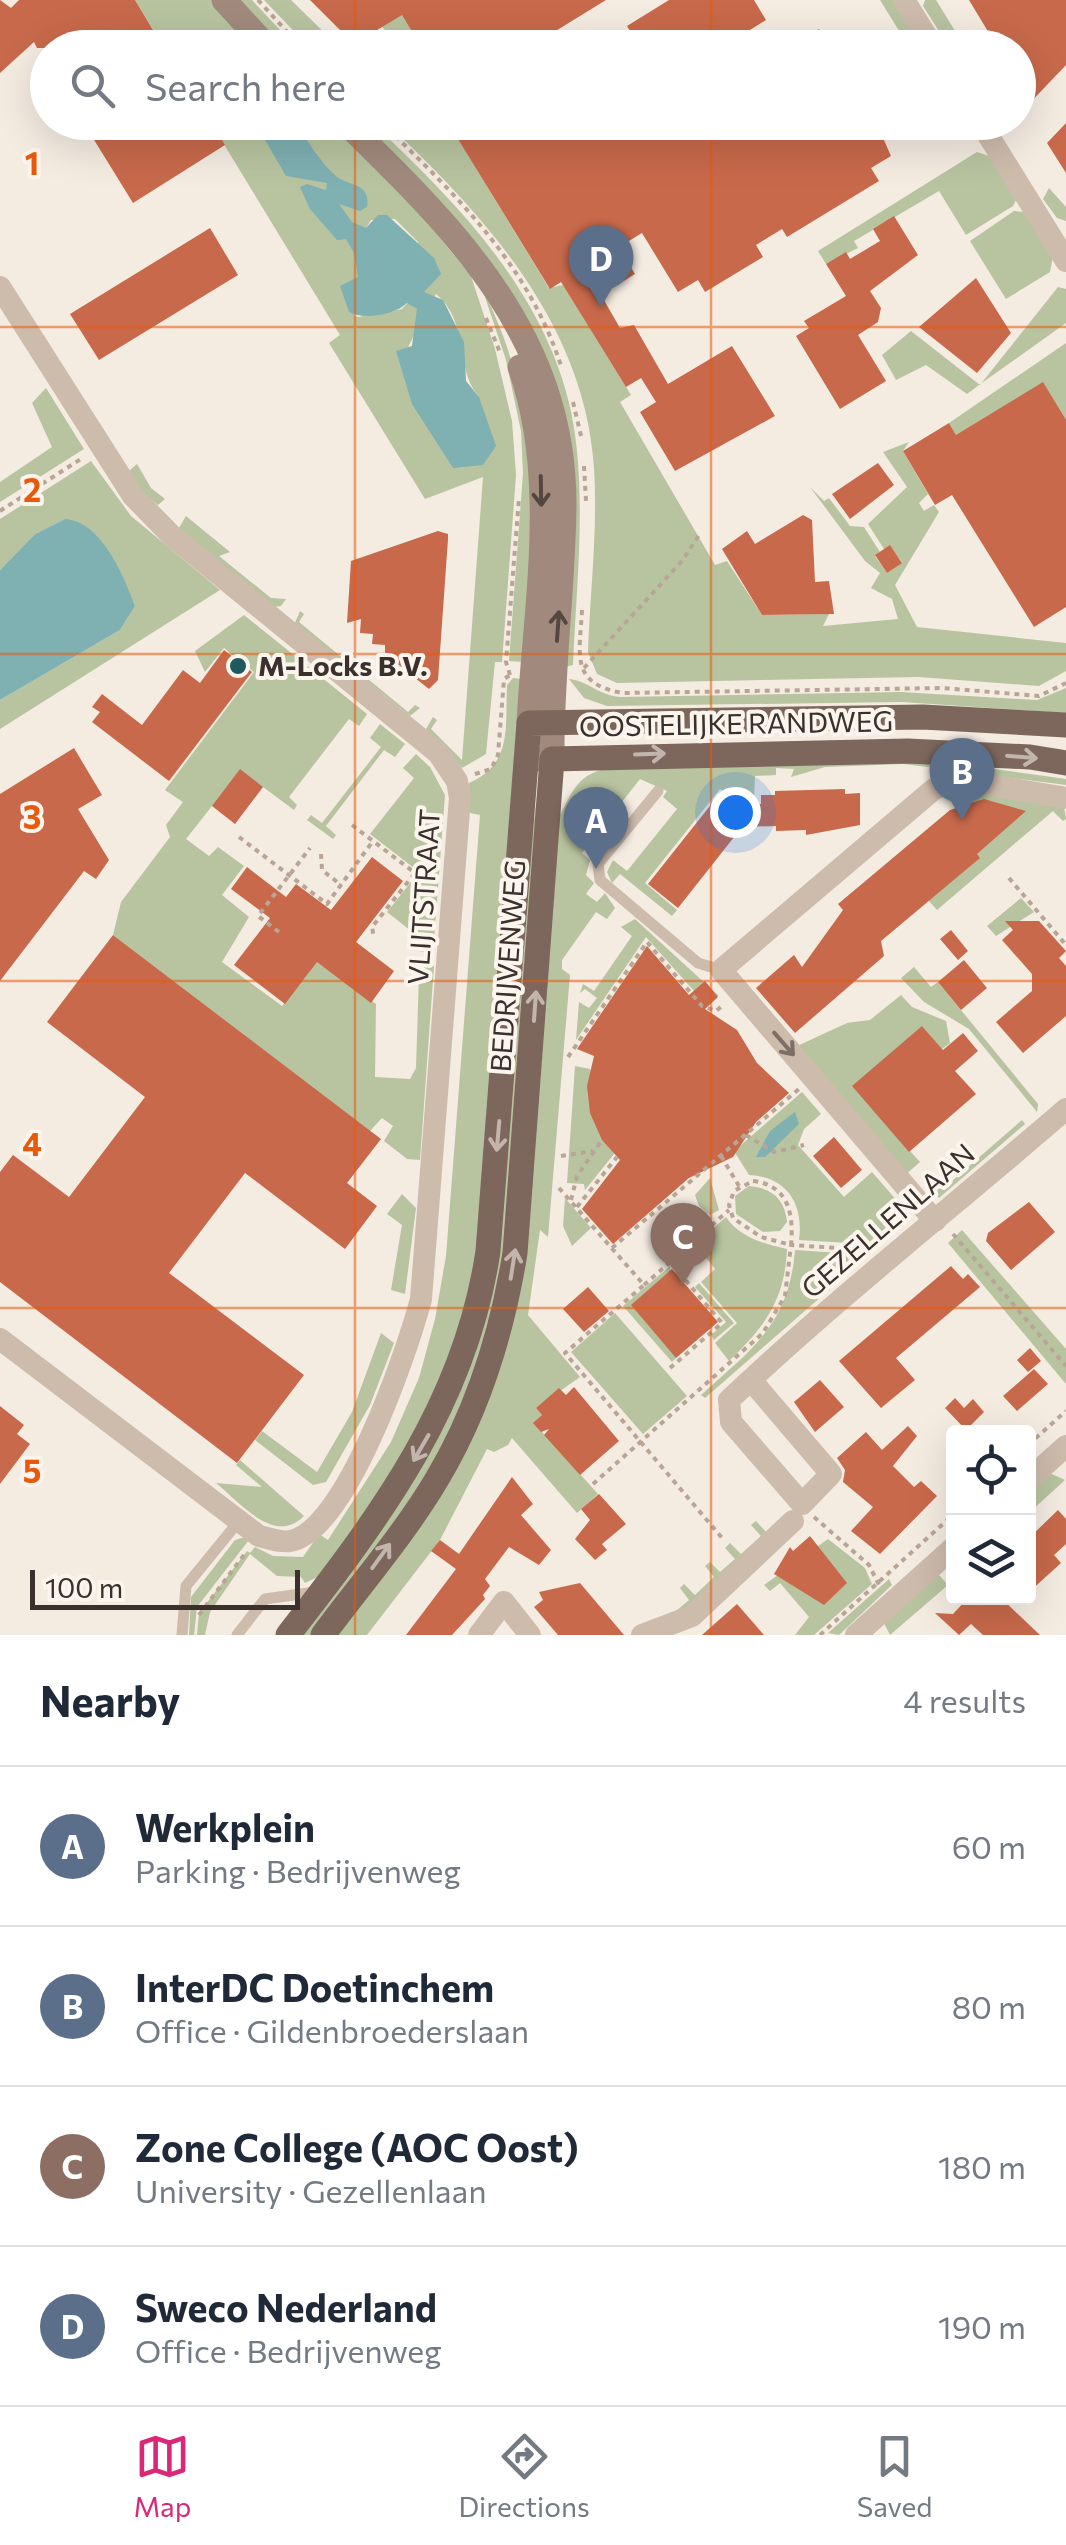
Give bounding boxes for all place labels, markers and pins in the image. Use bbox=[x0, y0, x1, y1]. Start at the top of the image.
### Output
pin: D bbox=[568, 224, 634, 307]
place label: M-Locks B.V. bbox=[258, 648, 428, 682]
marker: M-Locks B.V. bbox=[227, 655, 249, 677]
pin: B bbox=[930, 738, 994, 820]
pin: A bbox=[564, 786, 628, 869]
pin: C bbox=[650, 1202, 716, 1285]

